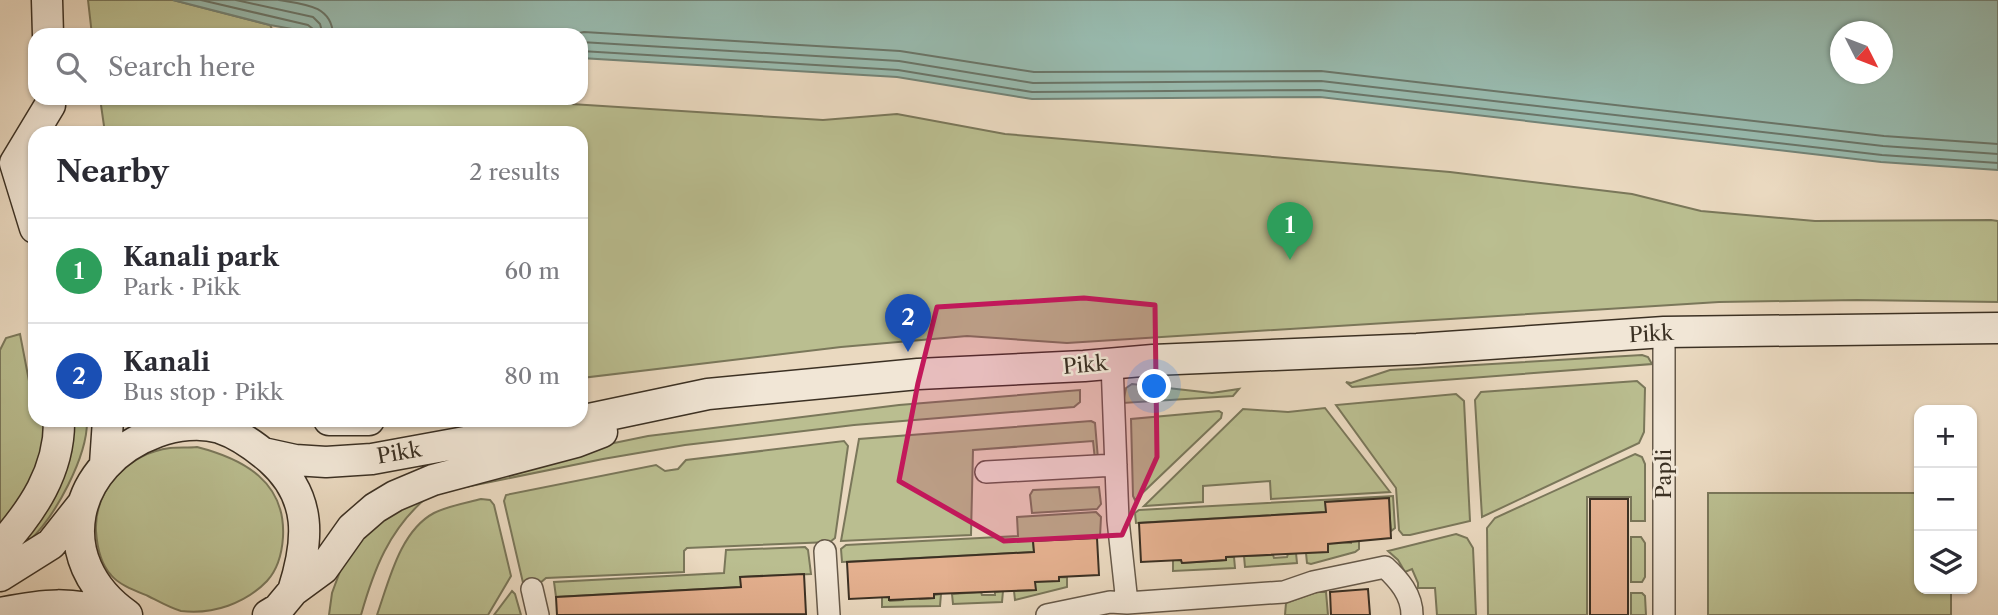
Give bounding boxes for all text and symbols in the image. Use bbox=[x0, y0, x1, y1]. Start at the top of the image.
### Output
north arrow bbox=[1830, 21, 1893, 84]
search box bbox=[28, 28, 588, 105]
icon: search bbox=[52, 48, 90, 86]
text: Search here bbox=[108, 51, 255, 83]
text: Nearby bbox=[56, 153, 169, 190]
text: 2 results bbox=[469, 158, 560, 186]
pin: 1 bbox=[1267, 202, 1313, 260]
text: Kanali park bbox=[123, 241, 279, 273]
text: 1 bbox=[74, 257, 84, 285]
text: 60 m bbox=[504, 257, 560, 285]
text: Park · Pikk bbox=[123, 273, 240, 301]
pin: 2 bbox=[885, 294, 931, 352]
street label: Pikk bbox=[1628, 320, 1675, 347]
text: Kanali bbox=[123, 346, 210, 378]
street label: Pikk bbox=[1062, 350, 1109, 379]
text: 2 bbox=[72, 362, 86, 390]
text: 80 m bbox=[504, 362, 560, 390]
your location bbox=[1137, 369, 1171, 403]
text: Bus stop · Pikk bbox=[123, 378, 283, 406]
map controls bbox=[1914, 405, 1977, 594]
button: + bbox=[1914, 405, 1977, 468]
street label: Pikk bbox=[375, 436, 424, 469]
street label: Papli bbox=[1651, 449, 1676, 499]
button: − bbox=[1914, 468, 1977, 531]
button: layers bbox=[1914, 531, 1977, 594]

